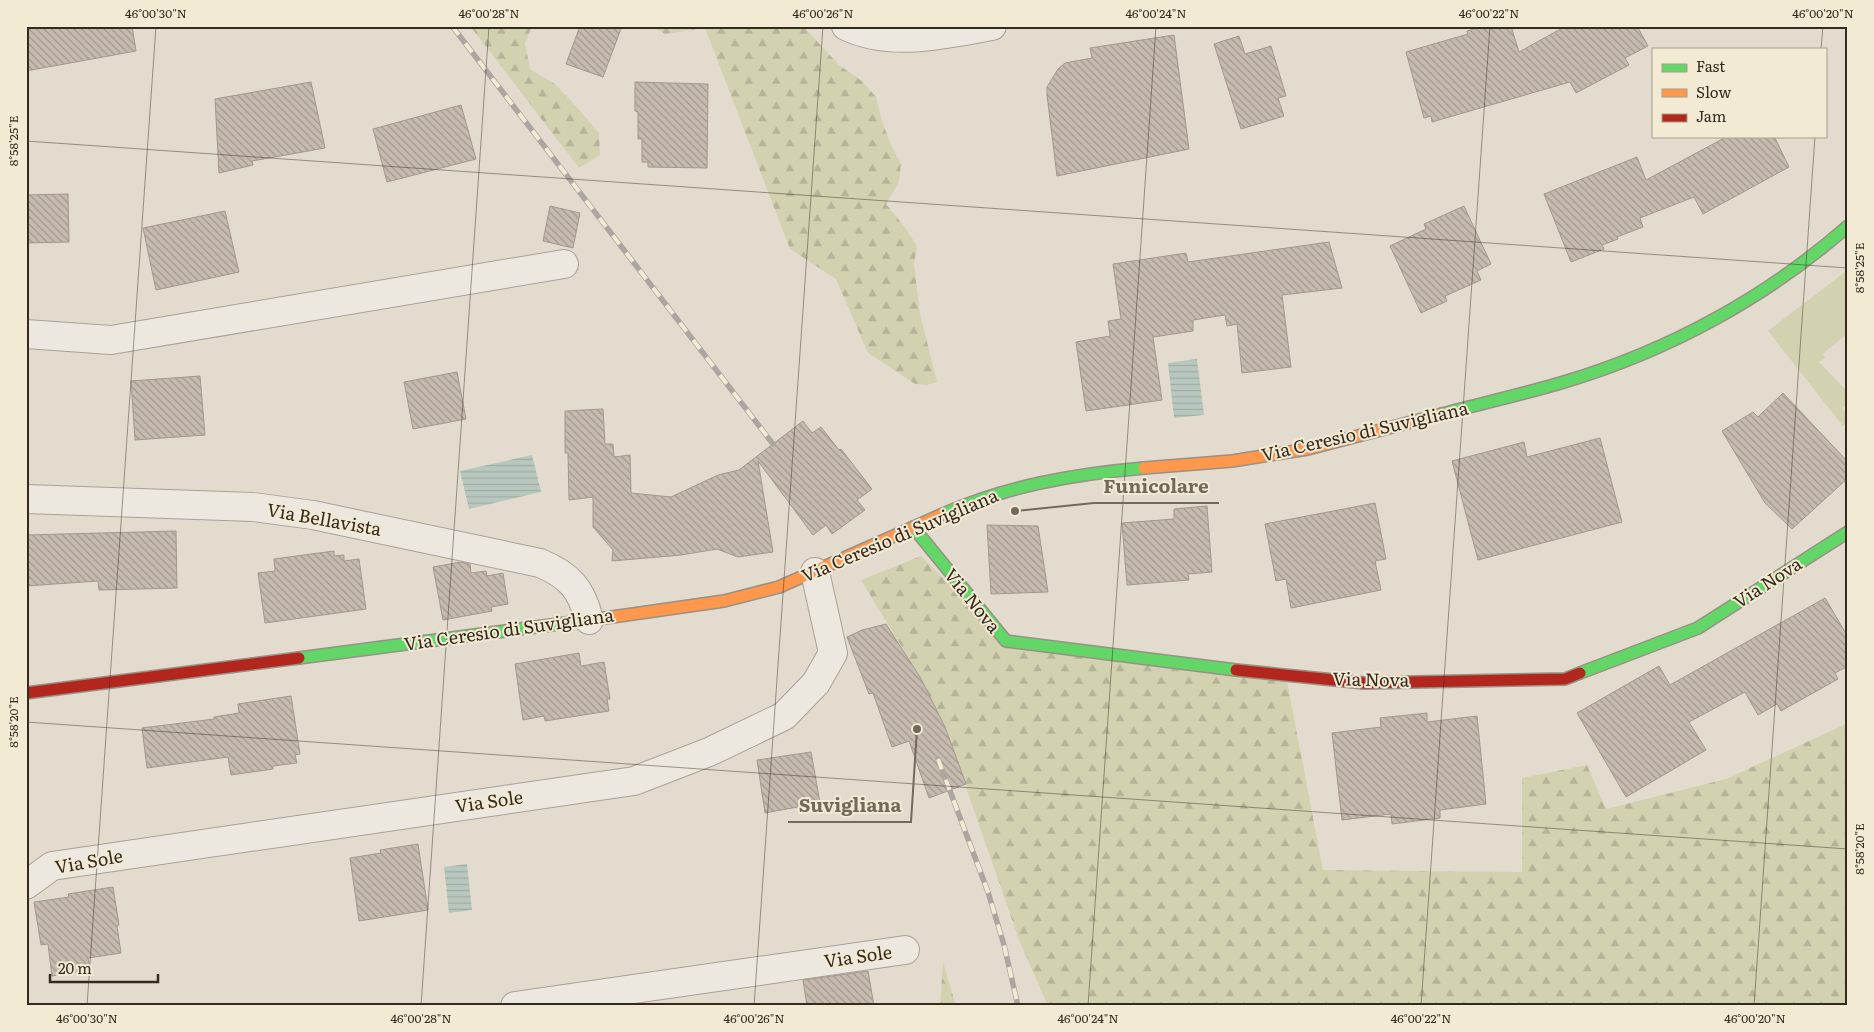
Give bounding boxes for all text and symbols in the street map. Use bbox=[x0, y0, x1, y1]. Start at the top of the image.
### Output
text: 46°00'30"N bbox=[125, 4, 187, 22]
text: 46°00'28"N bbox=[458, 4, 520, 22]
text: 46°00'26"N bbox=[793, 4, 853, 22]
text: 46°00'24"N bbox=[1125, 4, 1187, 22]
text: 46°00'22"N bbox=[1459, 4, 1519, 22]
text: 46°00'20"N bbox=[1792, 4, 1854, 22]
legend bbox=[1652, 48, 1826, 138]
text: Fast bbox=[1696, 54, 1725, 77]
text: Slow bbox=[1696, 80, 1731, 103]
text: Jam bbox=[1696, 104, 1727, 127]
text: 8°58'25"E bbox=[4, 115, 22, 166]
text: 8°58'25"E bbox=[1850, 242, 1868, 293]
street label: Via Ceresio di Suvigliana bbox=[1259, 394, 1471, 467]
callout: Funicolare bbox=[1094, 469, 1219, 503]
text: Funicolare bbox=[1103, 471, 1209, 499]
street label: Via Ceresio di Suvigliana bbox=[797, 481, 1002, 588]
street label: Via Bellavista bbox=[265, 495, 384, 542]
street label: Via Nova bbox=[1728, 549, 1807, 614]
street label: Via Nova bbox=[938, 562, 1008, 639]
street label: Via Ceresio di Suvigliana bbox=[402, 600, 616, 657]
street label: Via Nova bbox=[1332, 664, 1410, 693]
text: 8°58'20"E bbox=[4, 696, 22, 748]
street label: Via Sole bbox=[453, 782, 525, 819]
callout: Suvigliana bbox=[788, 788, 911, 822]
text: Suvigliana bbox=[799, 790, 901, 818]
text: 8°58'20"E bbox=[1850, 823, 1868, 875]
street label: Via Sole bbox=[53, 841, 125, 880]
street label: Via Sole bbox=[822, 937, 894, 974]
scale bar bbox=[50, 952, 158, 984]
text: 20 m bbox=[58, 956, 92, 979]
text: 46°00'30"N bbox=[56, 1009, 118, 1027]
text: 46°00'28"N bbox=[390, 1009, 452, 1027]
text: 46°00'26"N bbox=[724, 1009, 784, 1027]
text: 46°00'24"N bbox=[1057, 1009, 1119, 1027]
text: 46°00'22"N bbox=[1391, 1009, 1451, 1027]
text: 46°00'20"N bbox=[1724, 1009, 1786, 1027]

